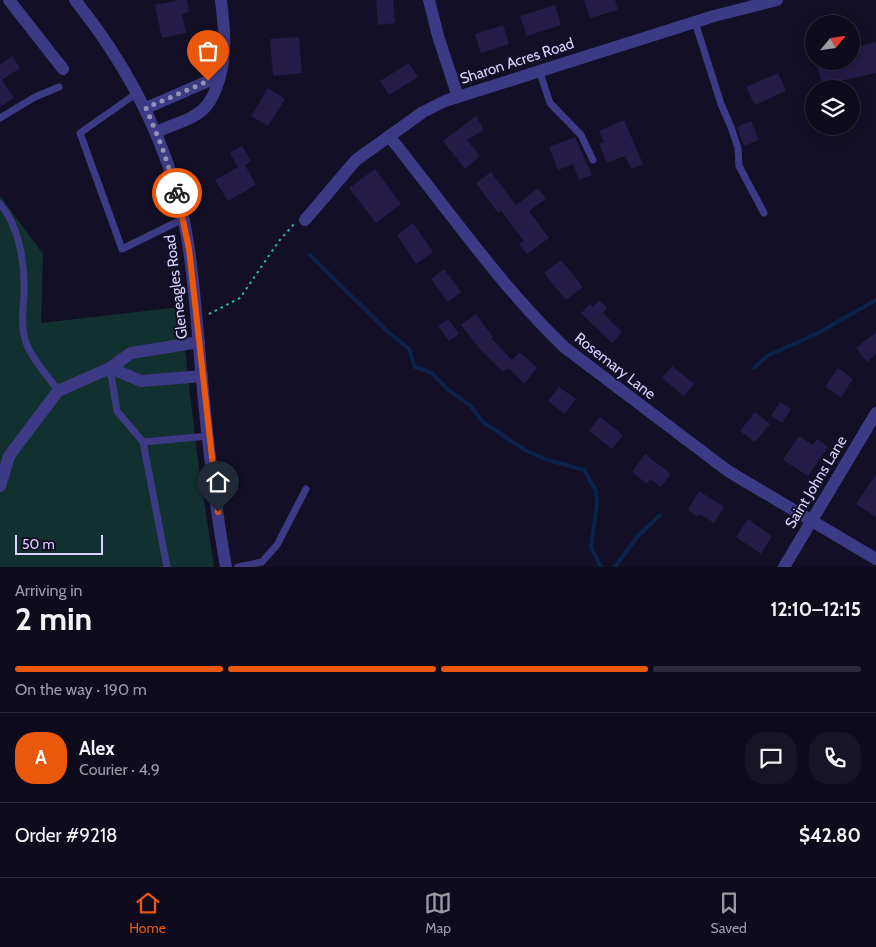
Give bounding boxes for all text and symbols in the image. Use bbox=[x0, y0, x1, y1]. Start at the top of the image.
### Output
north arrow bbox=[805, 15, 860, 70]
map controls bbox=[805, 15, 860, 135]
pin bbox=[187, 30, 229, 81]
street label: Sharon Acres Road bbox=[458, 34, 576, 88]
icon: bag bbox=[194, 37, 222, 65]
button: layers bbox=[805, 80, 860, 135]
courier bbox=[152, 168, 202, 218]
icon: bike bbox=[163, 179, 191, 207]
street label: Gleneagles Road bbox=[161, 234, 191, 340]
street label: Rosemary Lane bbox=[571, 329, 659, 403]
street label: Saint Johns Lane bbox=[781, 432, 851, 531]
pin bbox=[197, 461, 239, 512]
icon: home bbox=[204, 468, 232, 496]
scale bar bbox=[15, 532, 102, 555]
text: 50 m bbox=[22, 535, 55, 553]
text: Arriving in bbox=[15, 581, 82, 600]
text: 12:10–12:15 bbox=[771, 598, 861, 621]
text: 2 min bbox=[15, 599, 92, 638]
text: On the way · 190 m bbox=[15, 680, 147, 699]
button: chat bbox=[745, 732, 797, 784]
button: phone bbox=[809, 732, 861, 784]
text: Alex bbox=[79, 737, 115, 760]
text: A bbox=[35, 746, 47, 769]
text: Courier · 4.9 bbox=[79, 760, 160, 779]
text: Order #9218 bbox=[15, 824, 118, 847]
text: $42.80 bbox=[799, 824, 861, 847]
tab: Home bbox=[129, 889, 166, 937]
tab: Map bbox=[424, 889, 452, 937]
tab: Saved bbox=[711, 889, 747, 937]

